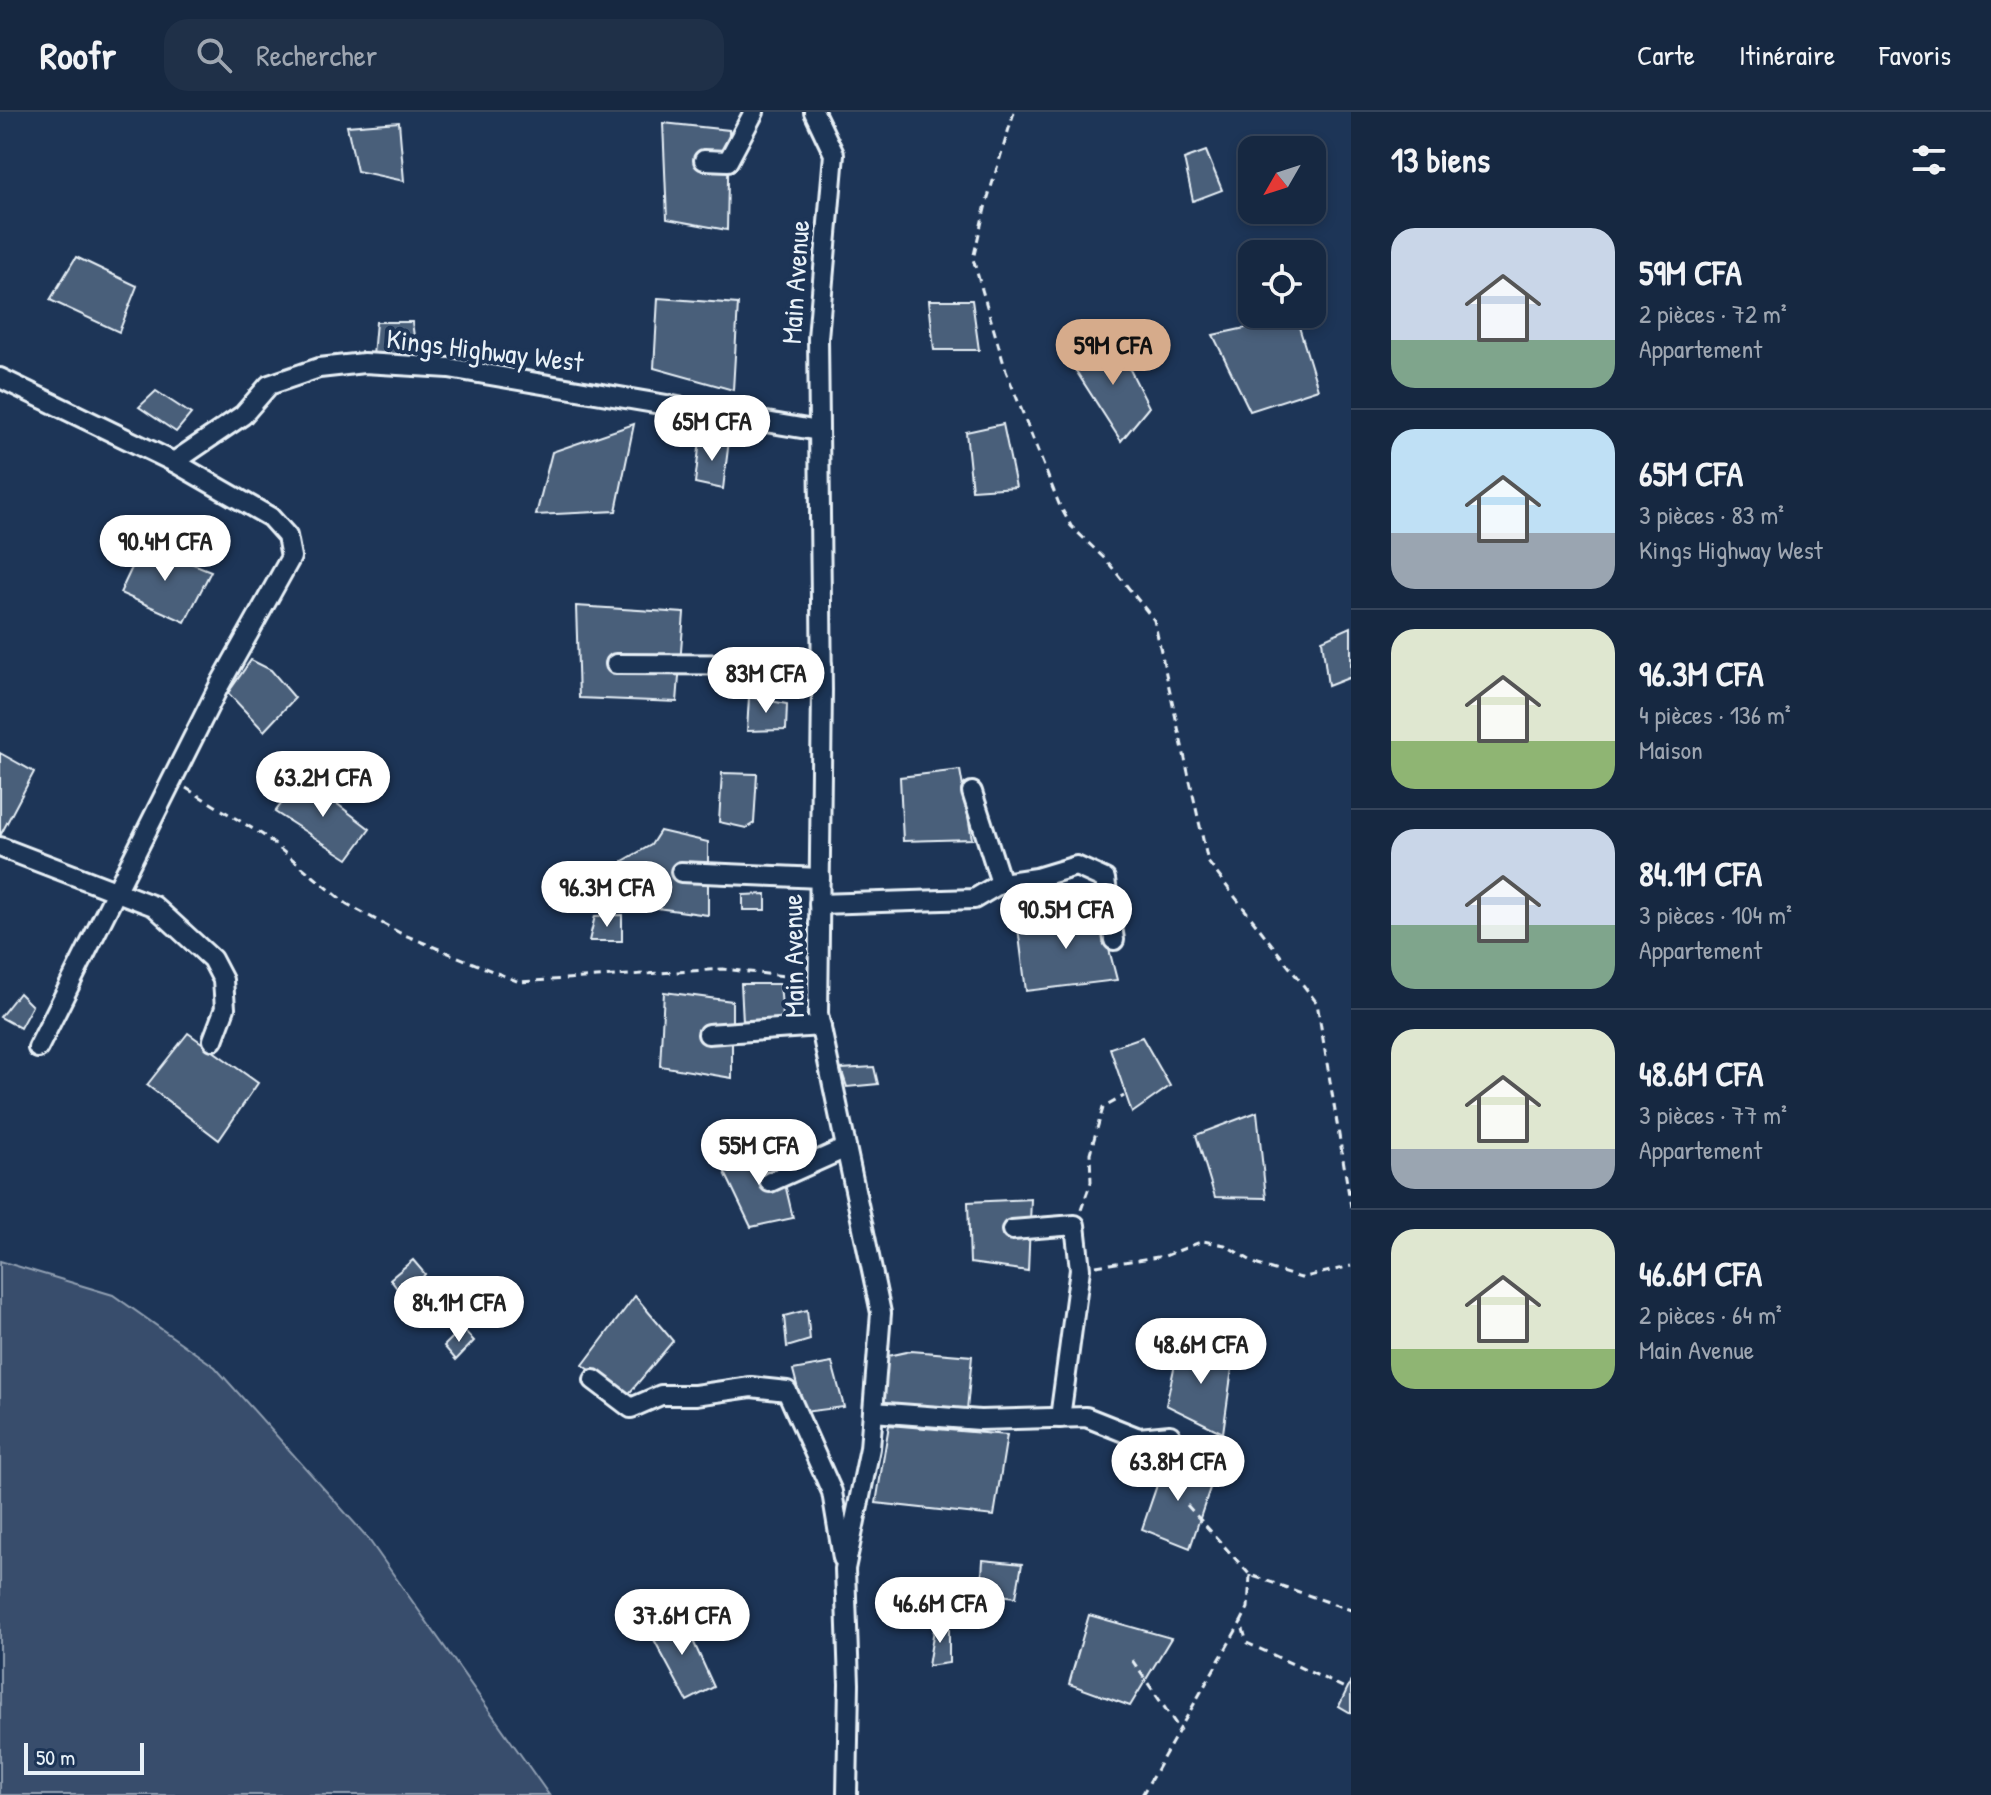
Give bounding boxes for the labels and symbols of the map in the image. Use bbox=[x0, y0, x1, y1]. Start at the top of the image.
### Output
north arrow bbox=[1238, 136, 1326, 224]
street label: Main Avenue bbox=[772, 219, 818, 345]
street label: Kings Highway West bbox=[384, 319, 586, 381]
pin: 59M CFA bbox=[1039, 319, 1187, 387]
pin: 65M CFA bbox=[638, 395, 786, 463]
pin: 90.4M CFA bbox=[73, 515, 257, 583]
pin: 83M CFA bbox=[692, 647, 840, 715]
pin: 63.2M CFA bbox=[231, 751, 415, 819]
pin: 96.3M CFA bbox=[515, 861, 699, 929]
pin: 90.5M CFA bbox=[974, 883, 1158, 951]
street label: Main Avenue bbox=[773, 894, 813, 1018]
pin: 55M CFA bbox=[685, 1119, 833, 1187]
pin: 84.1M CFA bbox=[367, 1276, 551, 1344]
pin: 48.6M CFA bbox=[1109, 1318, 1293, 1386]
pin: 63.8M CFA bbox=[1086, 1435, 1270, 1503]
pin: 46.6M CFA bbox=[848, 1577, 1032, 1645]
pin: 37.6M CFA bbox=[590, 1589, 774, 1657]
scale bar bbox=[24, 1739, 144, 1775]

